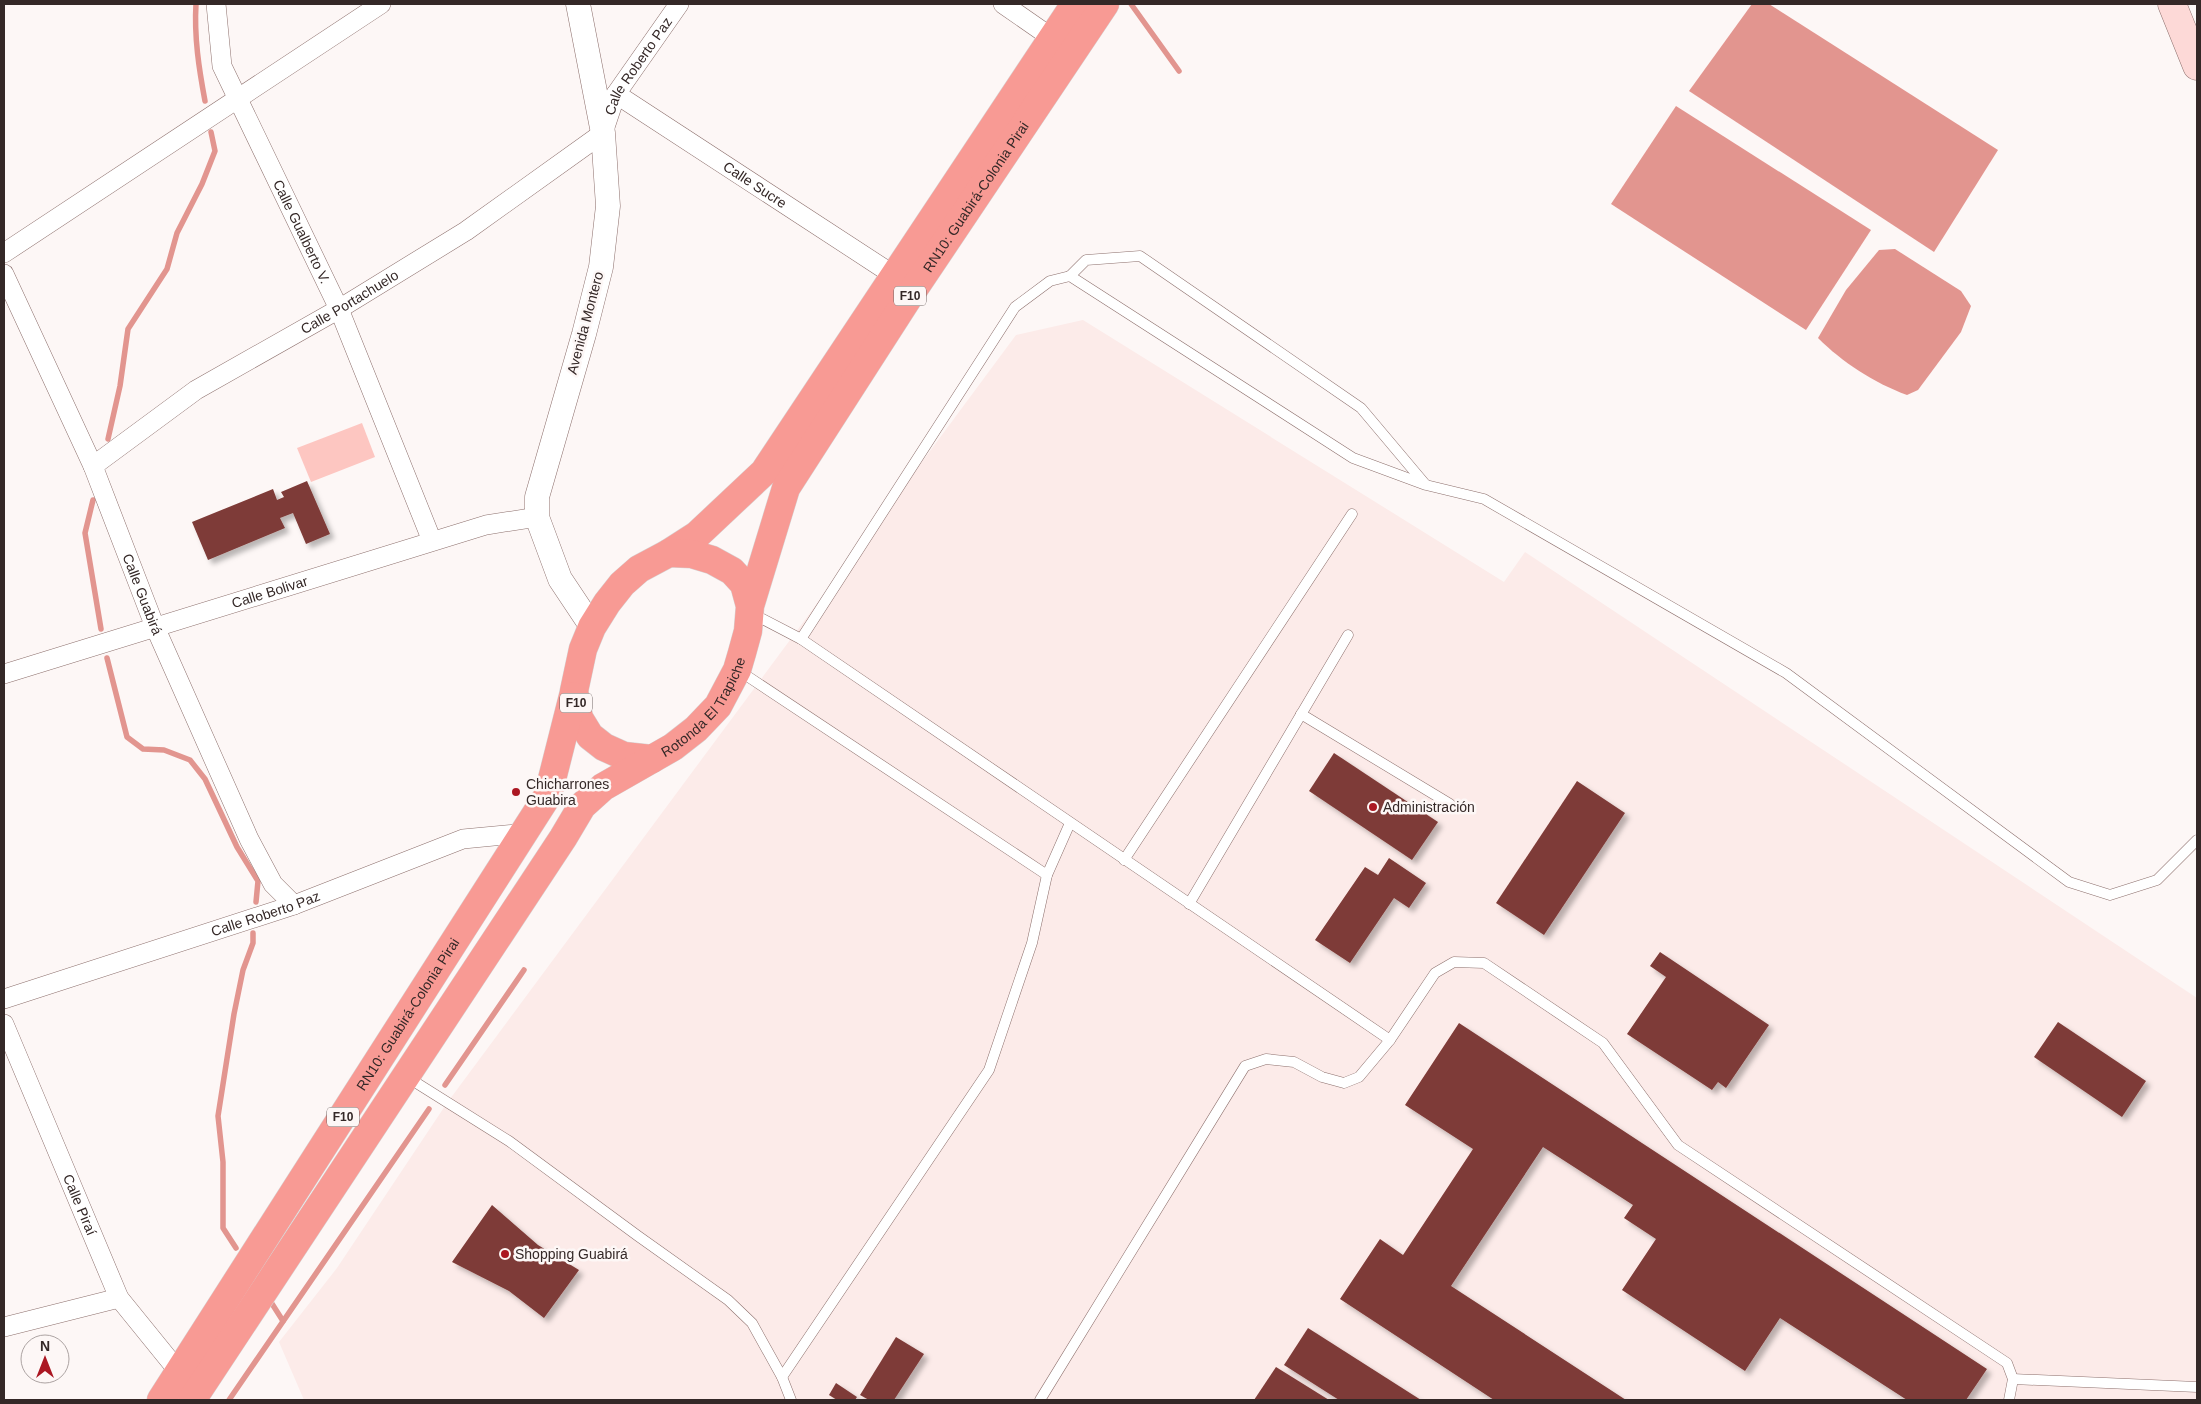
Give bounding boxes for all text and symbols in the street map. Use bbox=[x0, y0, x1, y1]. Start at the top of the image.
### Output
street label: Calle Roberto Paz bbox=[602, 14, 675, 117]
street label: RN10: Guabirá-Colonia Pirai bbox=[920, 119, 1032, 275]
street label: Calle Sucre bbox=[720, 158, 790, 211]
street label: Calle Gualberto V. bbox=[270, 177, 333, 286]
street label: Calle Portachuelo bbox=[298, 266, 401, 337]
street label: Avenida Montero bbox=[564, 270, 606, 376]
road number: F10 bbox=[894, 286, 926, 306]
street label: Calle Guabirá bbox=[119, 551, 166, 637]
street label: Calle Bolivar bbox=[230, 573, 310, 611]
street label: Rotonda El Trapiche bbox=[658, 655, 748, 760]
road number: F10 bbox=[560, 694, 592, 712]
place label: Chicharrones Guabira bbox=[526, 776, 609, 808]
marker: Chicharrones Guabira bbox=[510, 786, 522, 798]
place label: Administración bbox=[1383, 799, 1475, 815]
marker: Administración bbox=[1367, 801, 1379, 813]
street label: Calle Roberto Paz bbox=[209, 888, 322, 939]
street label: RN10: Guabirá-Colonia Pirai bbox=[353, 935, 462, 1093]
road number: F10 bbox=[327, 1108, 359, 1126]
street label: Calle Piraí bbox=[60, 1172, 100, 1238]
place label: Shopping Guabirá bbox=[515, 1246, 628, 1262]
marker: Shopping Guabirá bbox=[499, 1248, 511, 1260]
north arrow bbox=[20, 1334, 70, 1384]
text: N bbox=[40, 1338, 50, 1354]

